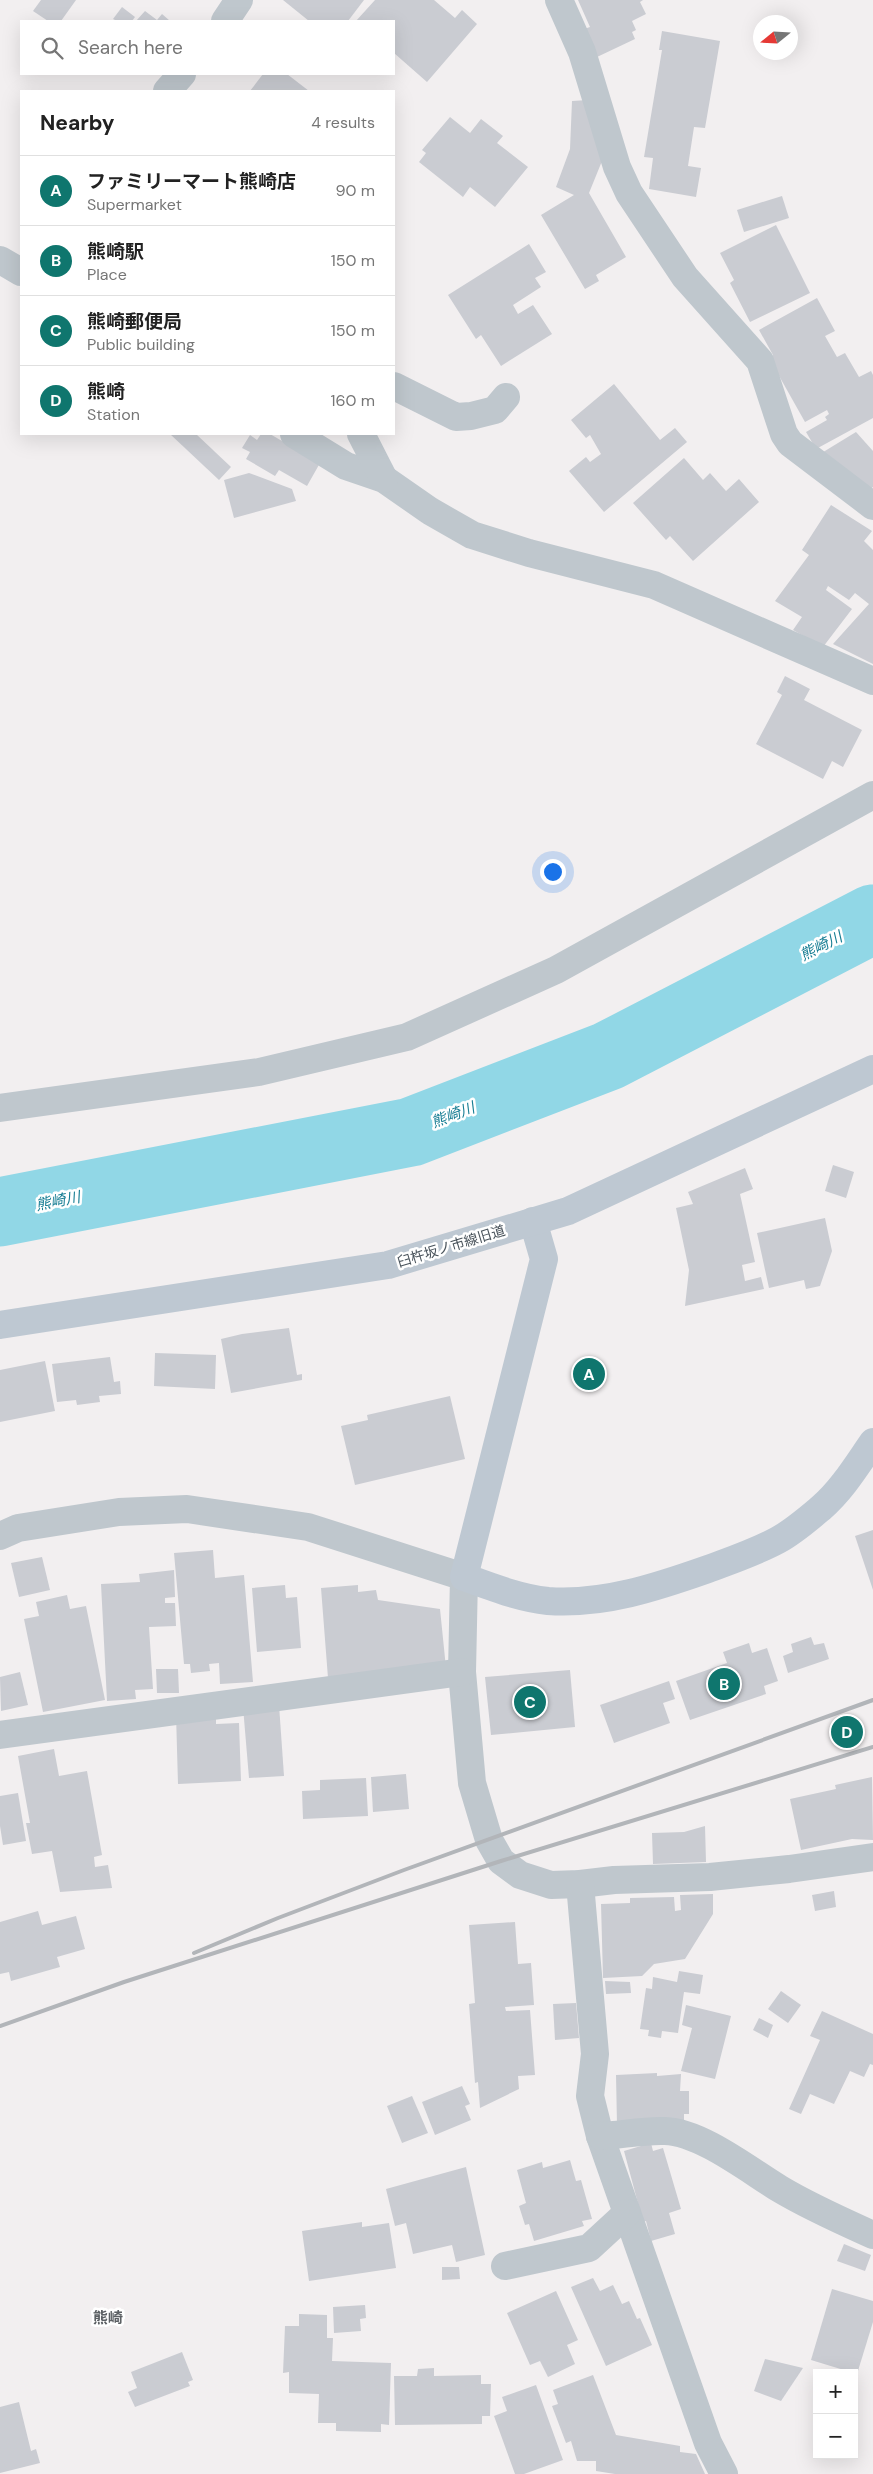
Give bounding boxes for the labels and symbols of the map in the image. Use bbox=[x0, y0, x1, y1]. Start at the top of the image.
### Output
north arrow bbox=[753, 15, 798, 60]
your location bbox=[540, 859, 566, 885]
water label: 熊崎川 bbox=[796, 926, 847, 965]
water label: 熊崎川 bbox=[428, 1097, 479, 1132]
water label: 熊崎川 bbox=[34, 1187, 84, 1215]
street label: 臼杵坂ノ市線旧道 bbox=[395, 1221, 507, 1271]
pin: A bbox=[573, 1355, 605, 1393]
pin: B bbox=[708, 1665, 740, 1703]
pin: C bbox=[514, 1683, 546, 1721]
pin: D bbox=[831, 1713, 863, 1751]
district label: 熊崎 bbox=[93, 2308, 123, 2328]

